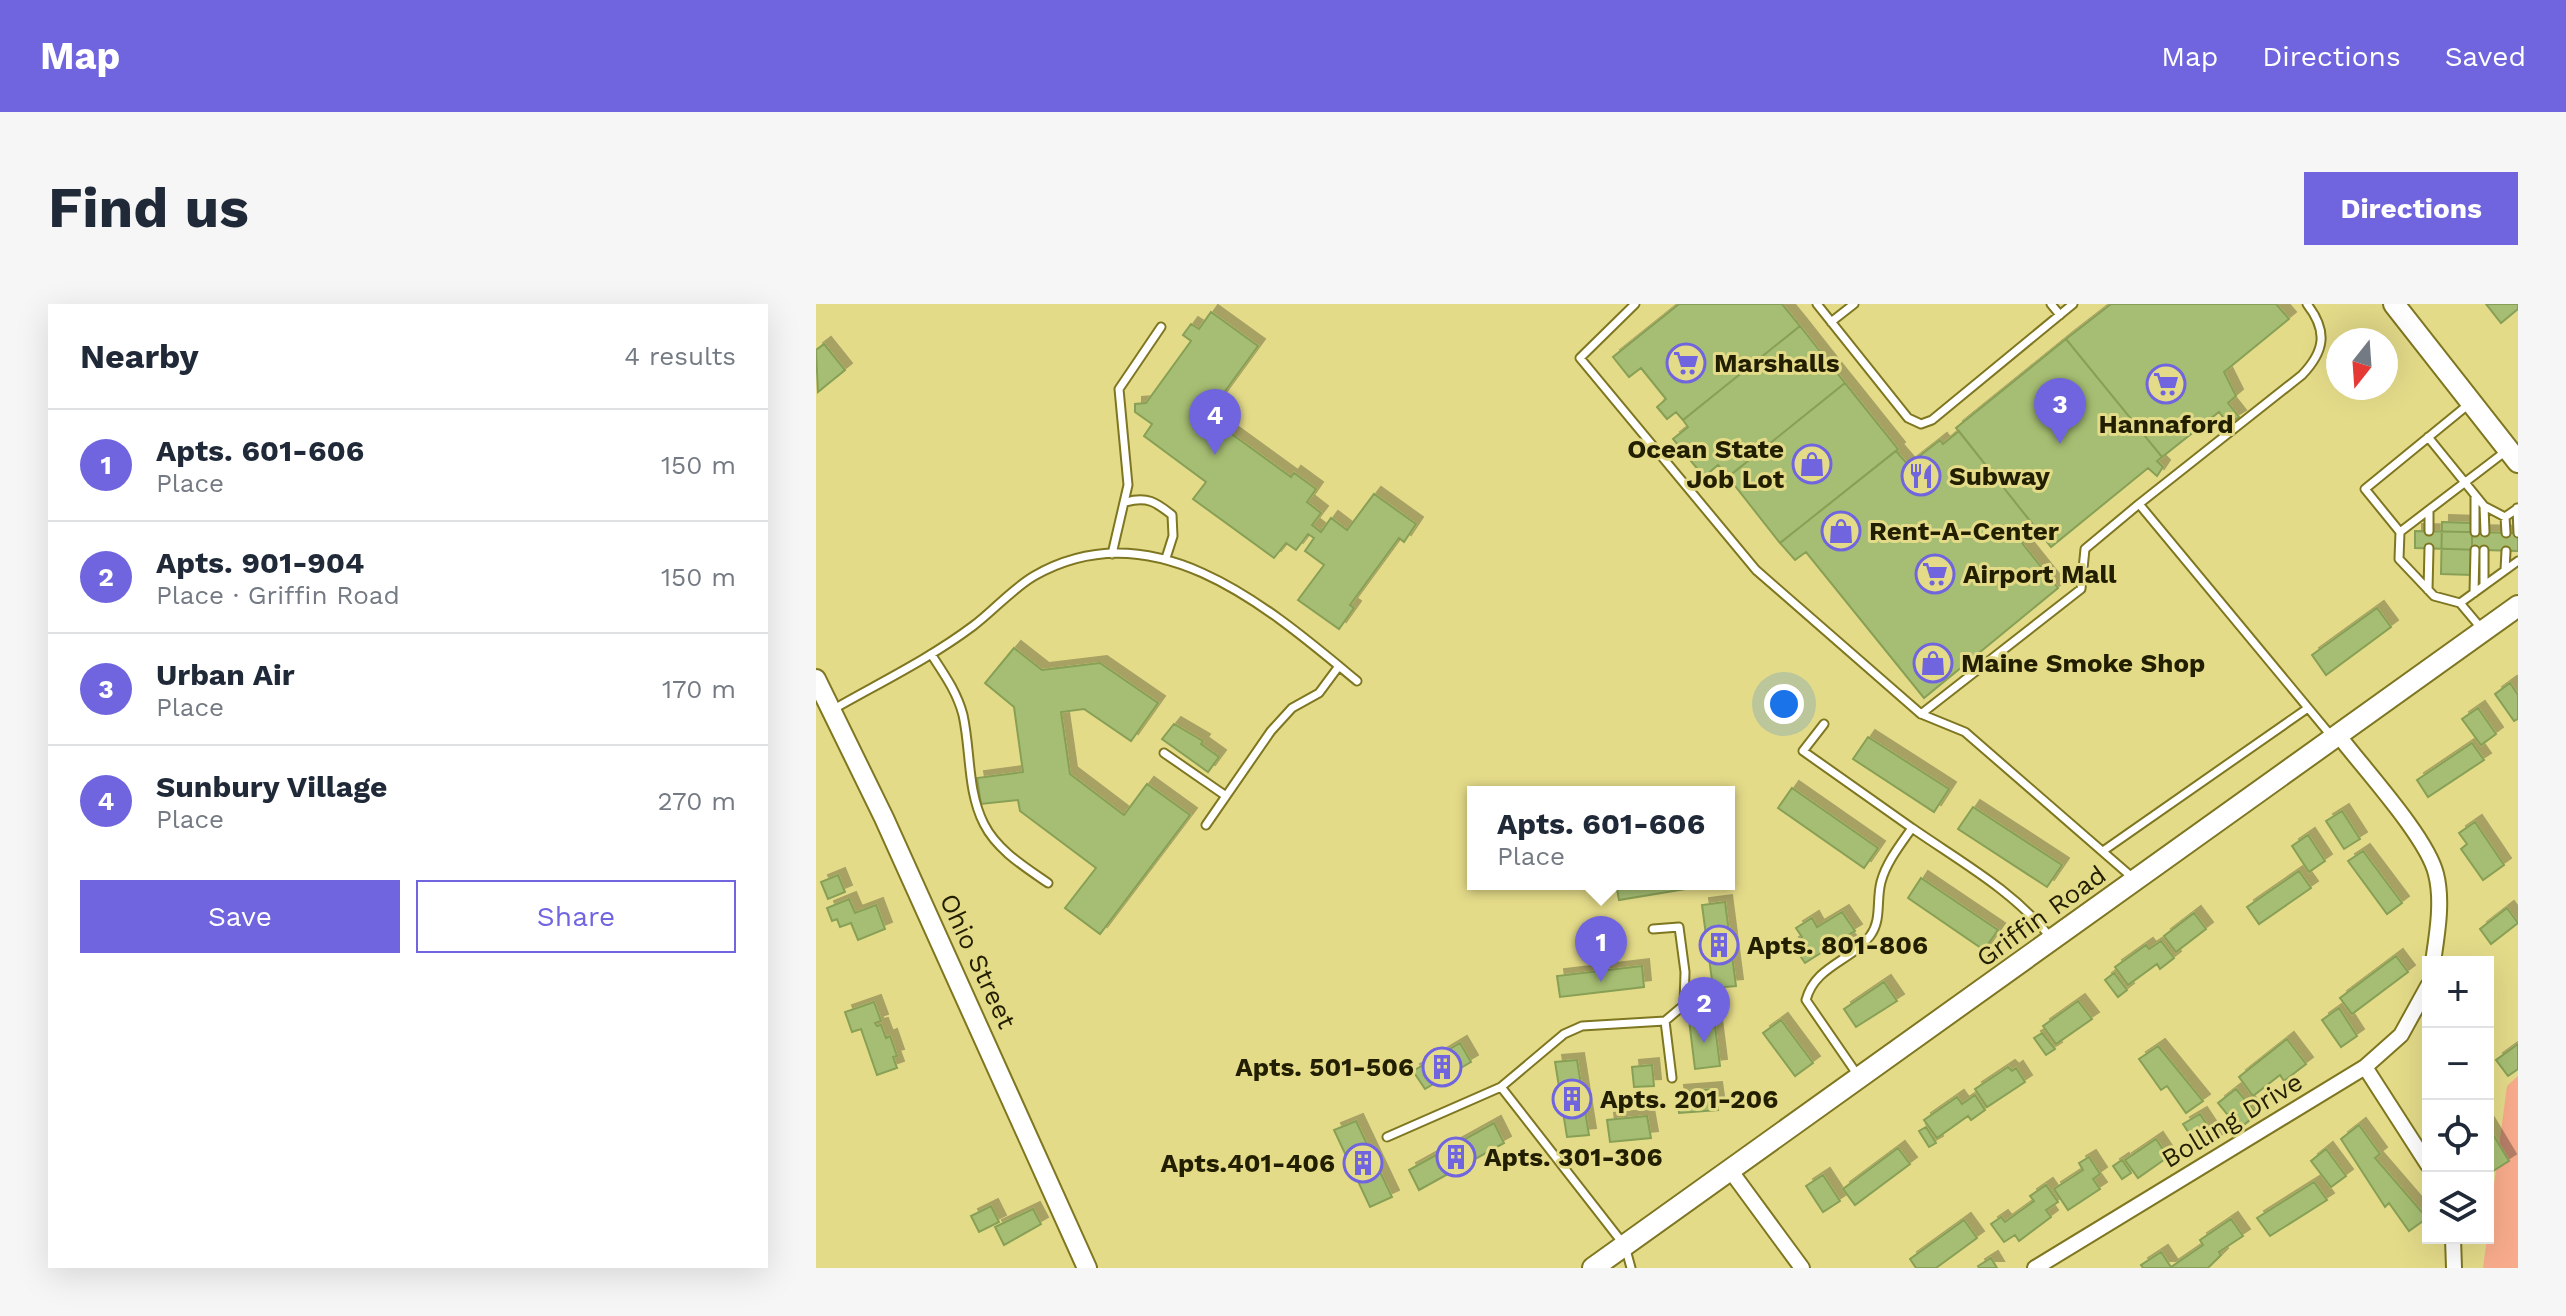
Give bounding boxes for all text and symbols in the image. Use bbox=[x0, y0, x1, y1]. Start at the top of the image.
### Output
text: Map bbox=[40, 34, 120, 78]
text: Map bbox=[2161, 40, 2218, 73]
text: Directions bbox=[2262, 40, 2401, 73]
text: Saved bbox=[2445, 40, 2526, 73]
button: Directions bbox=[2304, 172, 2518, 245]
text: Find us bbox=[48, 175, 249, 241]
north arrow bbox=[2326, 328, 2398, 400]
text: Nearby bbox=[80, 336, 199, 376]
text: 4 results bbox=[624, 341, 736, 371]
supermarket icon: Marshalls bbox=[1665, 342, 1707, 384]
place label: Marshalls bbox=[1714, 348, 1840, 378]
supermarket icon: Hannaford bbox=[2145, 363, 2187, 405]
pin: 3 bbox=[2034, 378, 2086, 444]
pin: 4 bbox=[1189, 389, 1241, 455]
place label: Hannaford bbox=[2098, 409, 2234, 439]
text: Apts. 601-606 bbox=[156, 433, 364, 468]
place label: Ocean State Job Lot bbox=[1627, 434, 1785, 494]
shop icon: Ocean State Job Lot bbox=[1791, 443, 1833, 485]
text: 1 bbox=[100, 450, 112, 480]
text: 150 m bbox=[661, 450, 736, 480]
restaurant icon: Subway bbox=[1900, 455, 1942, 497]
place label: Subway bbox=[1949, 461, 2050, 491]
text: Place bbox=[156, 468, 224, 498]
shop icon: Rent-A-Center bbox=[1820, 510, 1862, 552]
place label: Rent-A-Center bbox=[1869, 516, 2060, 546]
text: Apts. 901-904 bbox=[156, 545, 364, 580]
supermarket icon: Airport Mall bbox=[1914, 553, 1956, 595]
place label: Airport Mall bbox=[1963, 559, 2117, 589]
text: 2 bbox=[98, 562, 114, 592]
text: 150 m bbox=[661, 562, 736, 592]
text: Place · Griffin Road bbox=[156, 580, 400, 610]
shop icon: Maine Smoke Shop bbox=[1912, 642, 1954, 684]
place label: Maine Smoke Shop bbox=[1961, 648, 2205, 678]
text: Urban Air bbox=[156, 657, 295, 692]
text: 3 bbox=[98, 674, 114, 704]
text: 170 m bbox=[662, 674, 736, 704]
your location bbox=[1764, 684, 1804, 724]
text: Place bbox=[156, 692, 224, 722]
text: Sunbury Village bbox=[156, 769, 387, 804]
text: 4 bbox=[98, 786, 114, 816]
text: 270 m bbox=[657, 786, 736, 816]
popup bbox=[1467, 786, 1735, 890]
text: Place bbox=[156, 804, 224, 834]
text: Apts. 601-606 bbox=[1497, 806, 1705, 841]
text: Place bbox=[1497, 841, 1565, 871]
street label: Griffin Road bbox=[1971, 859, 2111, 973]
button: Save bbox=[80, 880, 400, 953]
button: Share bbox=[416, 880, 736, 953]
street label: Ohio Street bbox=[934, 889, 1022, 1033]
pin: 1 bbox=[1575, 916, 1627, 982]
building icon: Apts. 801-806 bbox=[1698, 924, 1740, 966]
place label: Apts. 801-806 bbox=[1747, 930, 1928, 960]
map controls bbox=[2422, 956, 2494, 1244]
button: + bbox=[2422, 956, 2494, 1028]
pin: 2 bbox=[1678, 977, 1730, 1043]
button: − bbox=[2422, 1028, 2494, 1100]
building icon: Apts. 501-506 bbox=[1421, 1046, 1463, 1088]
place label: Apts. 501-506 bbox=[1235, 1052, 1414, 1082]
street label: Bolling Drive bbox=[2156, 1066, 2308, 1174]
building icon: Apts. 201-206 bbox=[1551, 1078, 1593, 1120]
place label: Apts. 201-206 bbox=[1600, 1084, 1778, 1114]
button: locate bbox=[2422, 1100, 2494, 1172]
building icon: Apts. 301-306 bbox=[1435, 1136, 1477, 1178]
building icon: Apts.401-406 bbox=[1342, 1142, 1384, 1184]
place label: Apts. 301-306 bbox=[1484, 1142, 1663, 1172]
place label: Apts.401-406 bbox=[1161, 1148, 1335, 1178]
button: layers bbox=[2422, 1172, 2494, 1244]

